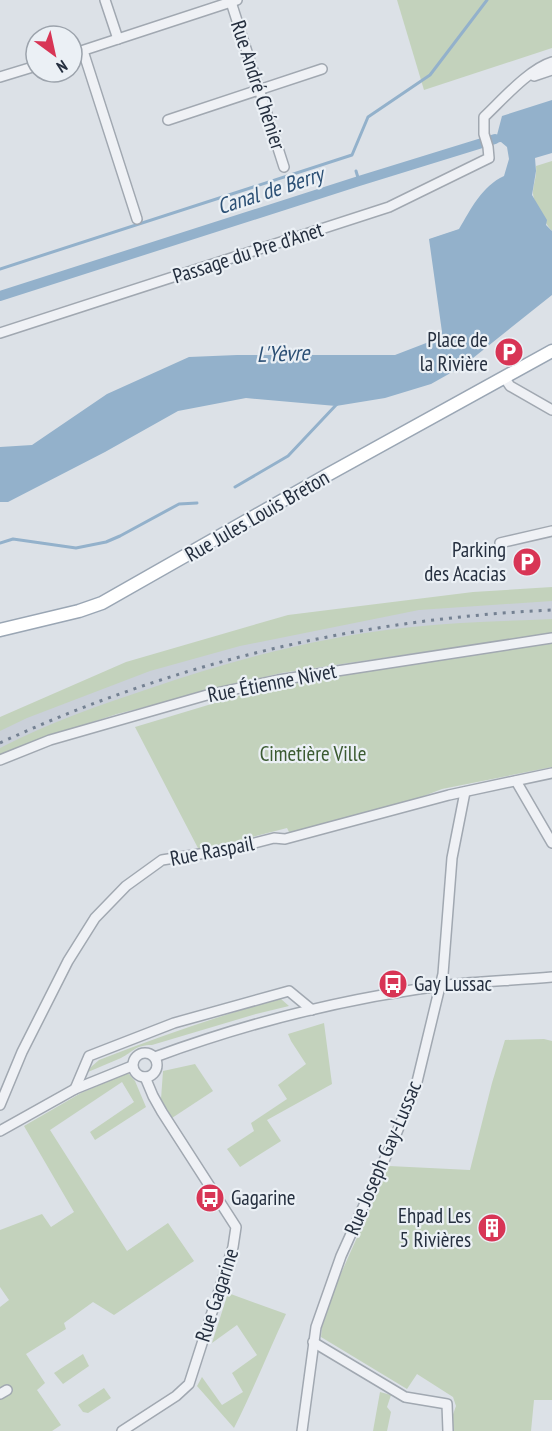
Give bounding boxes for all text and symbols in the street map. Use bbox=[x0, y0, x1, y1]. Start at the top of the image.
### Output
street label: Rue André Chénier bbox=[225, 17, 292, 153]
north arrow bbox=[24, 24, 84, 84]
text: N bbox=[53, 56, 71, 77]
water label: Canal de Berry bbox=[213, 159, 329, 220]
street label: Passage du Pre d’Anet bbox=[169, 215, 327, 290]
place label: Place de la Rivière bbox=[420, 326, 488, 377]
parking icon: Place de la Rivière bbox=[493, 336, 525, 368]
water label: L'Yèvre bbox=[256, 338, 312, 368]
street label: Rue Jules Louis Breton bbox=[180, 463, 334, 568]
place label: Parking des Acacias bbox=[424, 536, 506, 587]
parking icon: Parking des Acacias bbox=[511, 546, 543, 578]
street label: Rue Étienne Nivet bbox=[205, 657, 339, 708]
park label: Cimetière Ville bbox=[260, 740, 366, 767]
street label: Rue Raspail bbox=[168, 829, 256, 872]
bus stop icon: Gay Lussac bbox=[377, 968, 409, 1000]
place label: Gay Lussac bbox=[414, 970, 493, 997]
street label: Rue Joseph Gay-Lussac bbox=[338, 1076, 427, 1239]
bus stop icon: Gagarine bbox=[194, 1182, 226, 1214]
place label: Gagarine bbox=[231, 1184, 295, 1211]
place label: Ehpad Les 5 Rivières bbox=[398, 1202, 471, 1253]
building icon: Ehpad Les 5 Rivières bbox=[476, 1212, 508, 1244]
street label: Rue Gagarine bbox=[189, 1245, 244, 1345]

